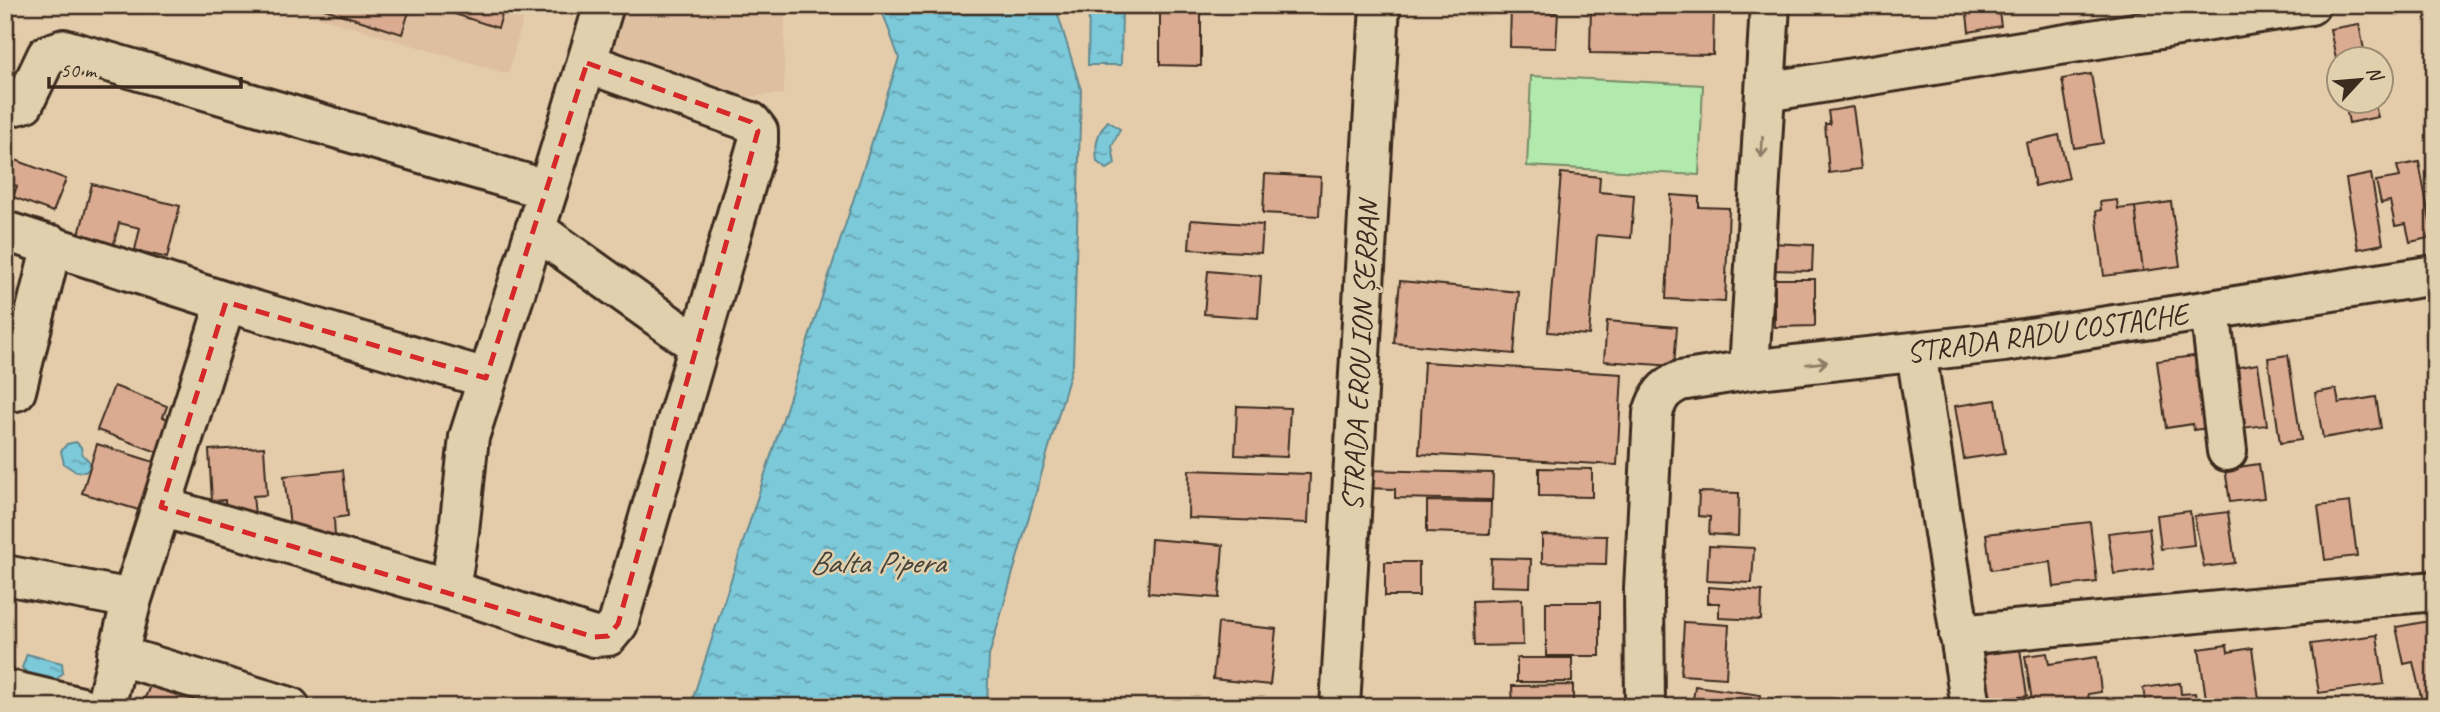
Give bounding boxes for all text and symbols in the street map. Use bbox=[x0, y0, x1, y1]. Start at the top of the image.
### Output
scale bar bbox=[49, 46, 242, 90]
north arrow bbox=[2324, 46, 2394, 116]
text: 50 m bbox=[60, 57, 98, 83]
text: N bbox=[2361, 62, 2389, 86]
one-way arrow bbox=[1755, 135, 1768, 158]
street label: STRADA EROU ION ȘERBAN bbox=[1333, 196, 1387, 512]
street label: STRADA RADU COSTACHE bbox=[1904, 294, 2194, 372]
one-way arrow bbox=[1805, 356, 1827, 369]
water label: Balta Pipera bbox=[809, 542, 948, 583]

